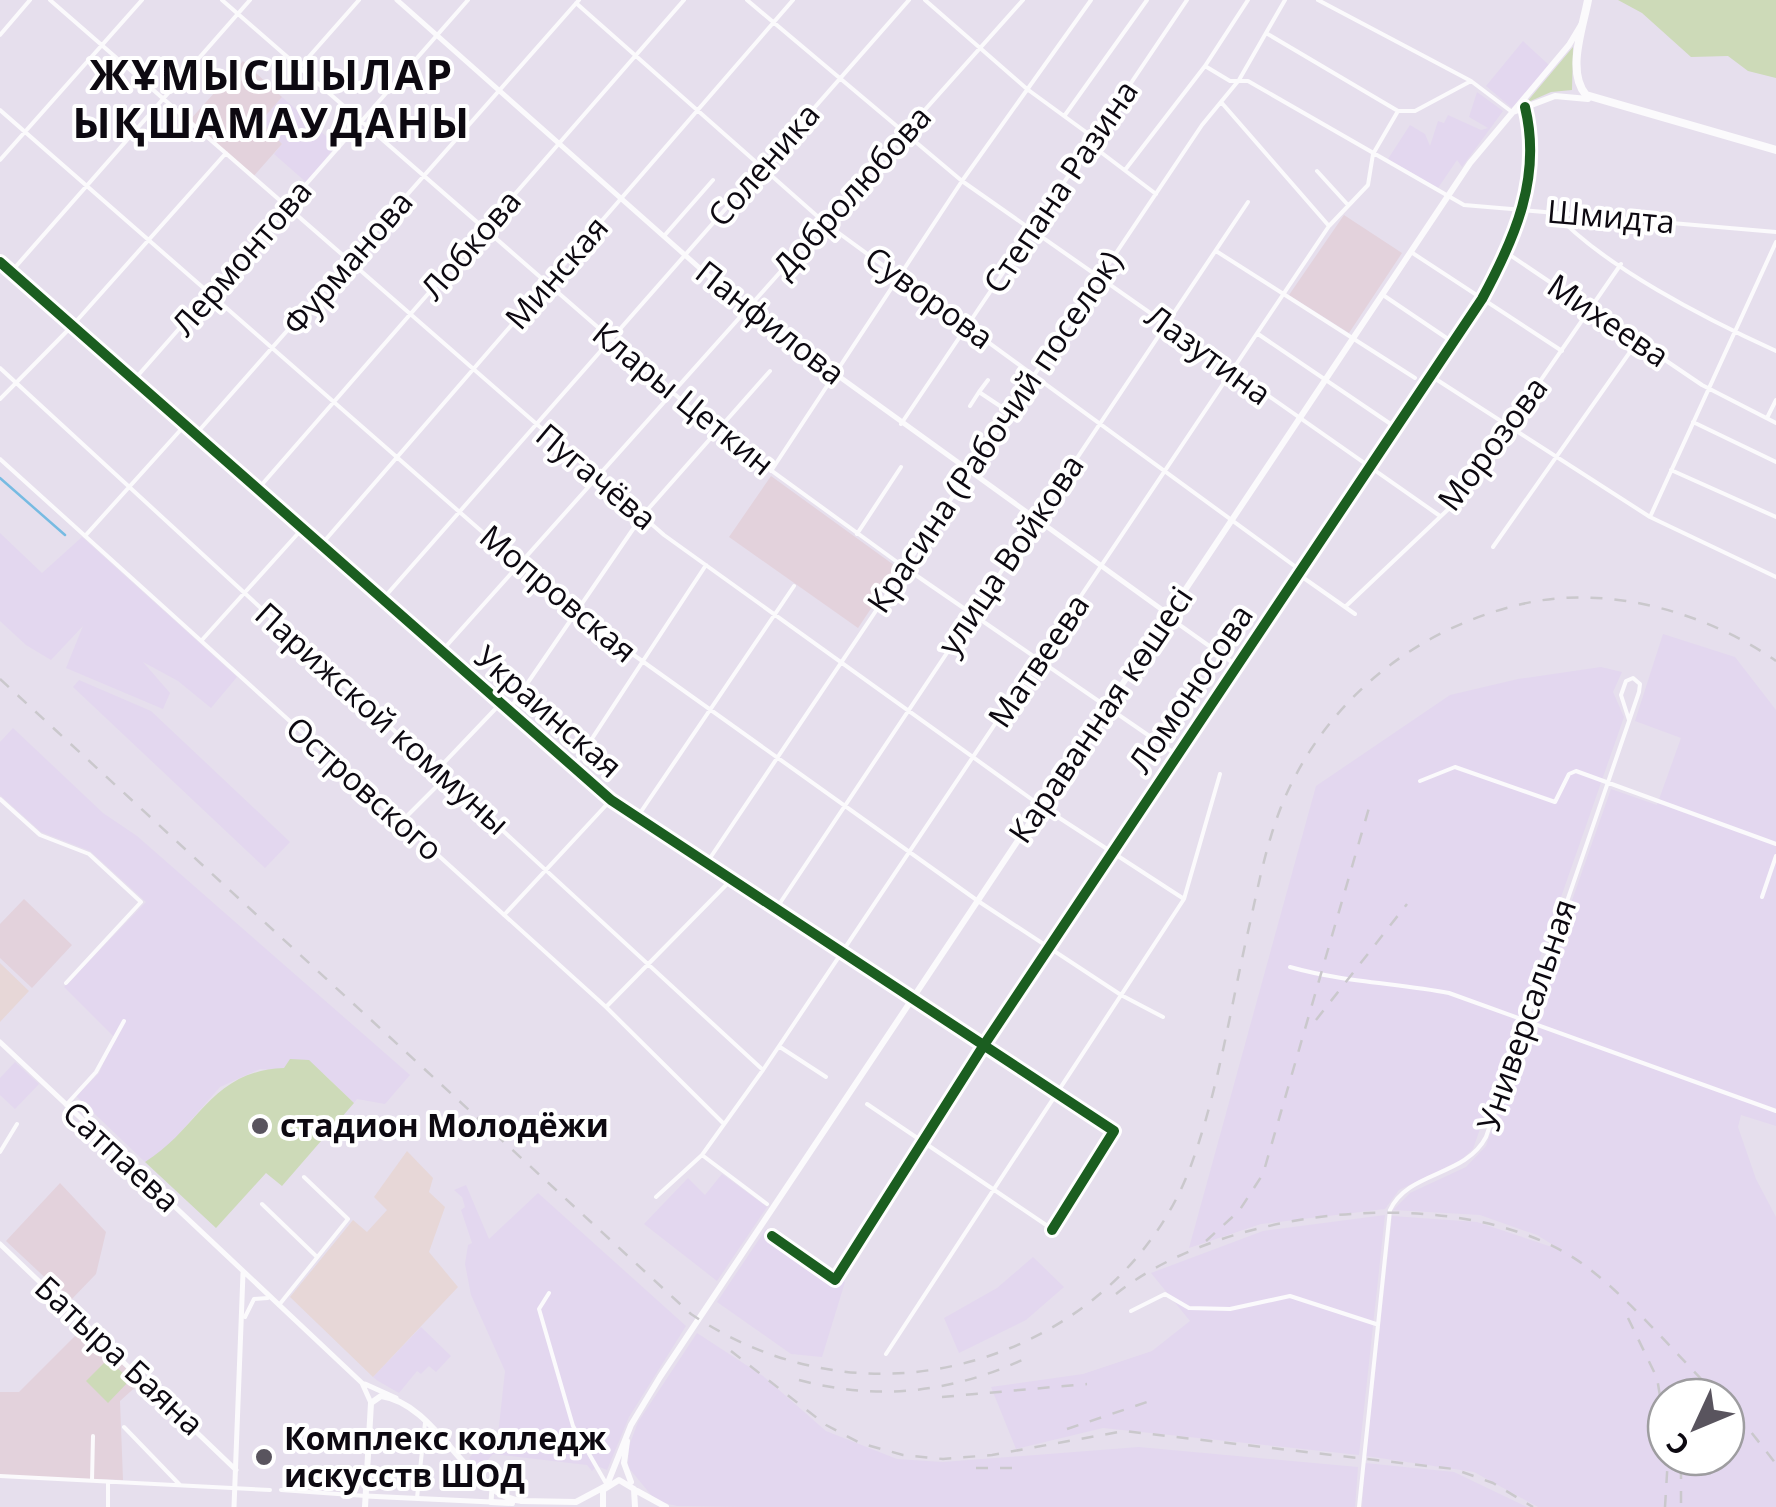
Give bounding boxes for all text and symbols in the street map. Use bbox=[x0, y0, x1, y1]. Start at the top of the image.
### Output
district label: ЖҰМЫСШЫЛАР ЫҚШАМАУДАНЫ bbox=[72, 45, 472, 150]
street label: Степана Разина bbox=[973, 71, 1147, 301]
street label: Соленика bbox=[697, 93, 828, 235]
street label: Добролюбова bbox=[762, 96, 940, 286]
street label: Лермонтова bbox=[161, 170, 321, 344]
street label: Лобкова bbox=[410, 180, 530, 308]
street label: Фурманова bbox=[272, 181, 421, 343]
street label: Шмидта bbox=[1545, 189, 1677, 243]
street label: Минская bbox=[495, 206, 617, 338]
street label: Суворова bbox=[857, 236, 1003, 358]
street label: Красина (Рабочий поселок) bbox=[856, 242, 1131, 621]
street label: Панфилова bbox=[687, 250, 854, 394]
street label: Михеева bbox=[1540, 263, 1678, 376]
street label: Лазутина bbox=[1138, 294, 1280, 414]
street label: Клары Цеткин bbox=[584, 311, 784, 484]
street label: Морозова bbox=[1427, 367, 1556, 519]
street label: Пугачёва bbox=[528, 413, 666, 539]
street label: улица Войкова bbox=[927, 446, 1093, 663]
street label: Мопровская bbox=[471, 515, 646, 671]
street label: Караванная көшесі bbox=[998, 577, 1202, 851]
street label: Матвеева bbox=[977, 585, 1098, 735]
street label: Парижской коммуны bbox=[247, 592, 519, 844]
street label: Ломоносова bbox=[1117, 595, 1262, 781]
street label: Украинская bbox=[466, 635, 632, 787]
street label: Островского bbox=[278, 706, 452, 870]
street label: Универсальная bbox=[1466, 893, 1585, 1136]
street label: Сатпаева bbox=[54, 1091, 190, 1221]
place label: стадион Молодёжи bbox=[280, 1103, 609, 1146]
marker: стадион Молодёжи bbox=[249, 1115, 271, 1137]
street label: Батыра Баяна bbox=[26, 1266, 214, 1444]
north arrow bbox=[1646, 1377, 1746, 1477]
place label: Комплекс колледж искусств ШОД bbox=[284, 1416, 606, 1496]
text: С bbox=[1657, 1425, 1697, 1465]
marker: Комплекс колледж искусств ШОД bbox=[253, 1446, 275, 1468]

